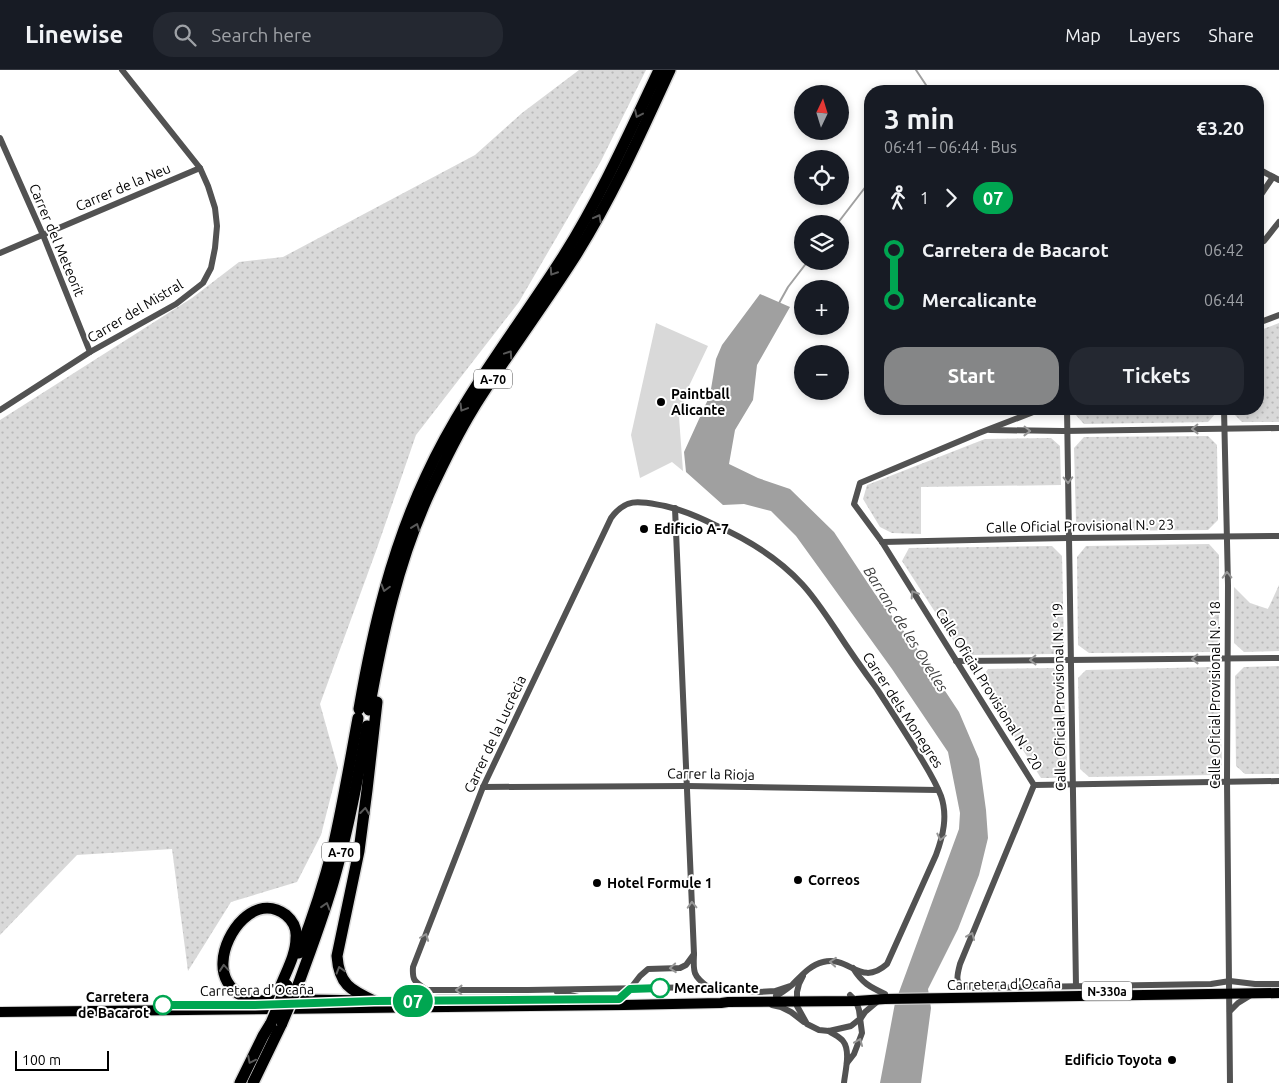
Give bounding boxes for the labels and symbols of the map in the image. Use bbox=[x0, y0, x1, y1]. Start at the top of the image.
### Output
north arrow bbox=[794, 85, 849, 140]
one-way arrow bbox=[634, 109, 645, 118]
street label: Carrer de la Neu bbox=[73, 160, 173, 214]
street label: Carrer del Meteorit bbox=[26, 181, 88, 299]
one-way arrow bbox=[592, 214, 602, 223]
one-way arrow bbox=[549, 267, 559, 276]
street label: Carrer del Mistral bbox=[84, 276, 186, 346]
one-way arrow bbox=[503, 350, 512, 360]
road number: A-70 bbox=[474, 370, 512, 388]
place label: Paintball Alicante bbox=[671, 386, 730, 418]
marker: Paintball Alicante bbox=[655, 396, 667, 408]
one-way arrow bbox=[459, 402, 469, 411]
one-way arrow bbox=[1191, 424, 1199, 434]
one-way arrow bbox=[1023, 426, 1031, 436]
one-way arrow bbox=[1063, 476, 1073, 484]
street label: Calle Oficial Provisional N.º 23 bbox=[986, 516, 1174, 536]
place label: Edificio A-7 bbox=[654, 521, 729, 537]
marker: Edificio A-7 bbox=[638, 523, 650, 535]
one-way arrow bbox=[410, 524, 420, 532]
water label: Barranc de les Ovelles bbox=[860, 563, 952, 696]
one-way arrow bbox=[1222, 571, 1233, 579]
one-way arrow bbox=[380, 584, 390, 592]
one-way arrow bbox=[910, 590, 920, 599]
street label: Calle Oficial Provisional N.º 18 bbox=[1207, 601, 1223, 789]
street label: Calle Oficial Provisional N.º 19 bbox=[1049, 603, 1069, 791]
street label: Calle Oficial Provisional N.º 20 bbox=[932, 605, 1046, 773]
street label: Carrer dels Monegres bbox=[860, 649, 946, 771]
one-way arrow bbox=[1191, 653, 1199, 664]
one-way arrow bbox=[1029, 655, 1036, 665]
street label: Carrer de la Lucrècia bbox=[461, 673, 529, 795]
street label: Carrer la Rioja bbox=[667, 765, 755, 783]
one-way arrow bbox=[359, 806, 370, 814]
one-way arrow bbox=[936, 832, 947, 841]
road number: A-70 bbox=[322, 842, 360, 862]
place label: Correos bbox=[808, 872, 860, 888]
marker: Correos bbox=[792, 874, 804, 886]
place label: Hotel Formule 1 bbox=[607, 875, 713, 891]
marker: Hotel Formule 1 bbox=[591, 877, 603, 889]
one-way arrow bbox=[686, 901, 697, 909]
one-way arrow bbox=[320, 902, 330, 911]
one-way arrow bbox=[965, 932, 976, 941]
one-way arrow bbox=[419, 933, 429, 942]
one-way arrow bbox=[829, 957, 837, 968]
one-way arrow bbox=[218, 963, 229, 971]
one-way arrow bbox=[668, 963, 676, 974]
one-way arrow bbox=[335, 966, 345, 975]
street label: Carretera d'Ocaña bbox=[947, 975, 1061, 993]
marker: Mercalicante bbox=[650, 978, 670, 998]
place label: Mercalicante bbox=[674, 980, 759, 996]
street label: Carretera d'Ocaña bbox=[200, 981, 314, 999]
road number: N-330a bbox=[1082, 981, 1132, 1000]
line badge: 07 bbox=[390, 985, 436, 1017]
one-way arrow bbox=[454, 985, 462, 995]
place label: Carretera de Bacarot bbox=[78, 989, 149, 1021]
marker: Carretera de Bacarot bbox=[153, 995, 173, 1015]
one-way arrow bbox=[852, 1038, 863, 1047]
scale bar bbox=[15, 1048, 109, 1071]
place label: Edificio Toyota bbox=[1065, 1052, 1162, 1068]
one-way arrow bbox=[247, 1054, 257, 1063]
marker: Edificio Toyota bbox=[1166, 1054, 1178, 1066]

